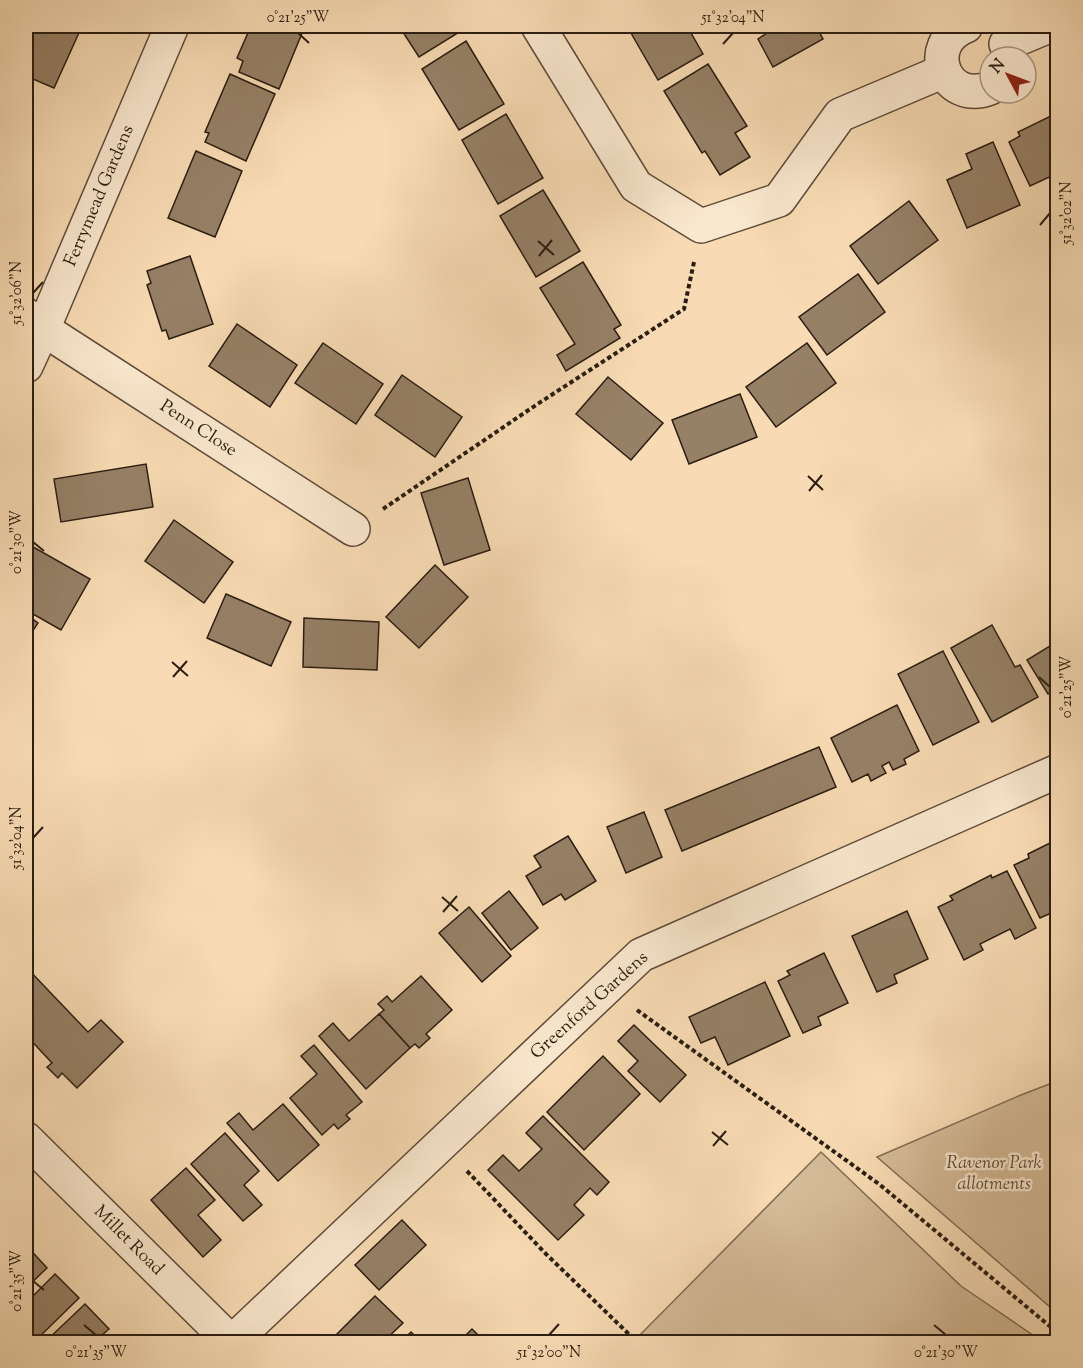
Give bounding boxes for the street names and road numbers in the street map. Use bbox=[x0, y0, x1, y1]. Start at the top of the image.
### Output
street label: Ferrymead Gardens bbox=[58, 121, 142, 271]
street label: Penn Close bbox=[154, 394, 242, 464]
street label: Greenford Gardens bbox=[525, 946, 655, 1066]
street label: Millet Road bbox=[87, 1200, 169, 1282]

